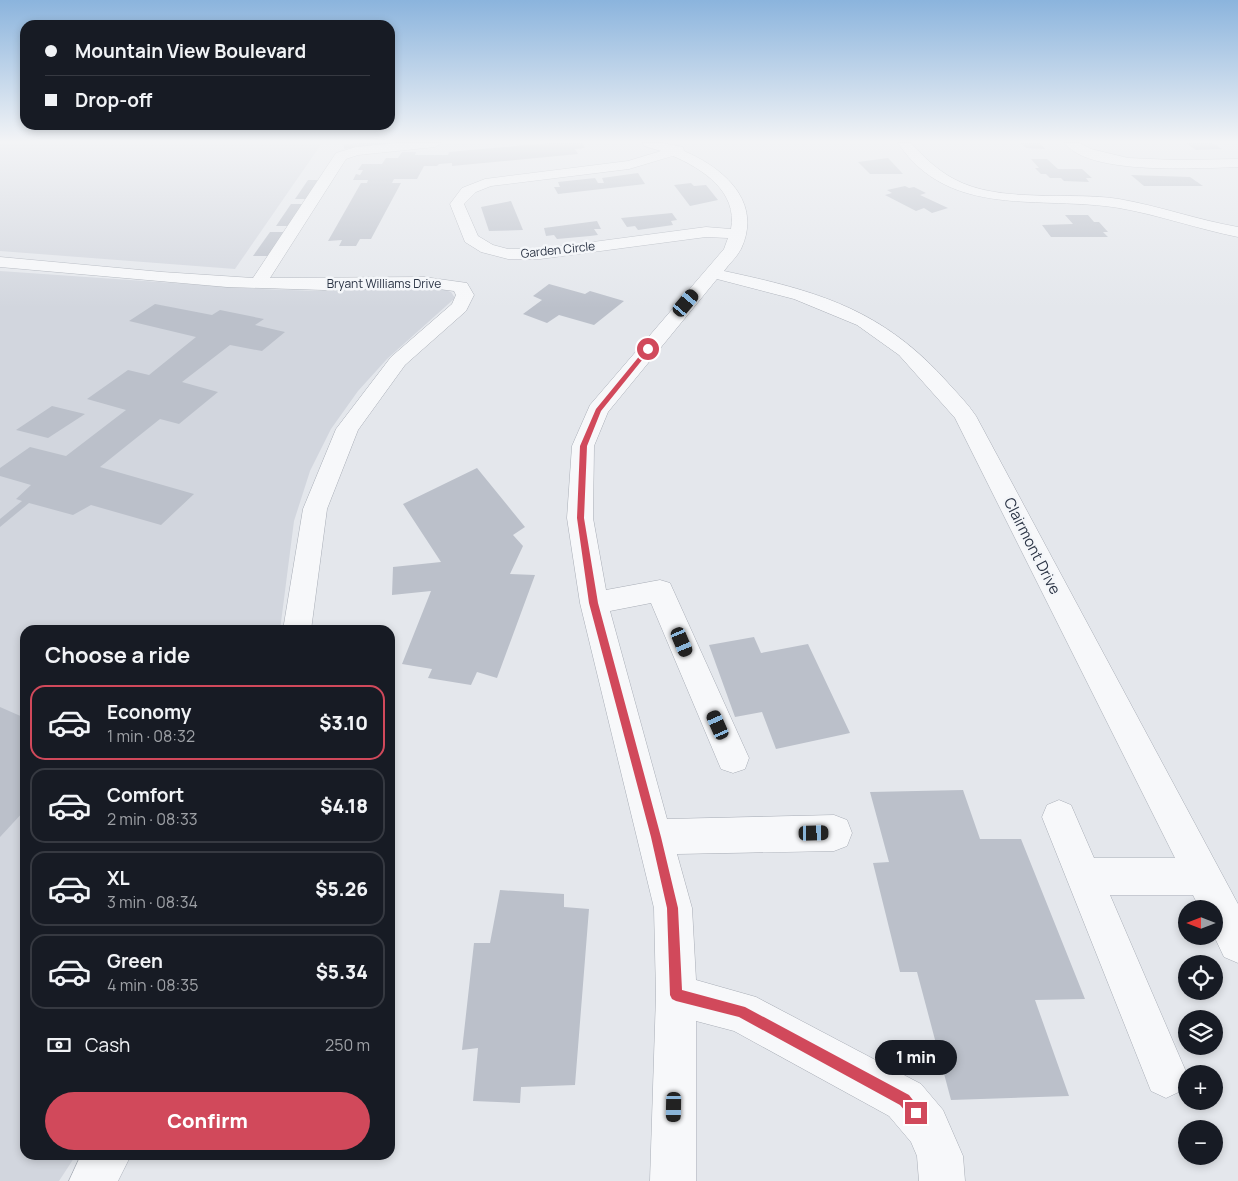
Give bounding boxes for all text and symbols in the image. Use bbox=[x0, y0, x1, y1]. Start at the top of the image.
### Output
text: Mountain View Boulevard bbox=[75, 38, 306, 64]
text: Drop-off bbox=[75, 87, 152, 113]
street label: Garden Circle bbox=[520, 237, 596, 262]
street label: Bryant Williams Drive bbox=[327, 275, 441, 292]
car bbox=[670, 287, 701, 319]
route start bbox=[637, 338, 659, 360]
street label: Clairmont Drive bbox=[999, 494, 1066, 598]
car bbox=[669, 625, 694, 659]
text: Choose a ride bbox=[45, 640, 190, 670]
text: Economy bbox=[107, 699, 191, 725]
icon: car bbox=[47, 700, 92, 745]
car bbox=[705, 708, 730, 742]
text: $3.10 bbox=[319, 710, 368, 736]
text: 1 min · 08:32 bbox=[107, 725, 195, 747]
text: Comfort bbox=[107, 782, 184, 808]
icon: car bbox=[47, 783, 92, 828]
text: $4.18 bbox=[320, 793, 368, 819]
text: 2 min · 08:33 bbox=[107, 808, 198, 830]
car bbox=[798, 825, 829, 841]
text: XL bbox=[107, 865, 130, 891]
icon: car bbox=[47, 866, 92, 911]
text: $5.26 bbox=[315, 876, 368, 902]
text: 3 min · 08:34 bbox=[107, 891, 198, 913]
north arrow bbox=[1178, 900, 1222, 945]
map controls bbox=[1178, 900, 1223, 1165]
text: Green bbox=[107, 948, 163, 974]
icon: car bbox=[47, 949, 92, 994]
button: locate bbox=[1178, 955, 1223, 1000]
text: $5.34 bbox=[316, 959, 368, 985]
text: 4 min · 08:35 bbox=[107, 974, 198, 996]
button: layers bbox=[1178, 1010, 1223, 1055]
icon: cash bbox=[45, 1031, 73, 1059]
text: Cash bbox=[85, 1032, 130, 1058]
text: 250 m bbox=[325, 1034, 370, 1056]
callout: 1 min bbox=[875, 1040, 957, 1076]
text: 1 min bbox=[896, 1046, 936, 1068]
button: + bbox=[1178, 1065, 1223, 1110]
button: Confirm bbox=[45, 1092, 370, 1150]
car bbox=[666, 1092, 681, 1122]
route end bbox=[905, 1102, 927, 1124]
button: − bbox=[1178, 1120, 1223, 1165]

